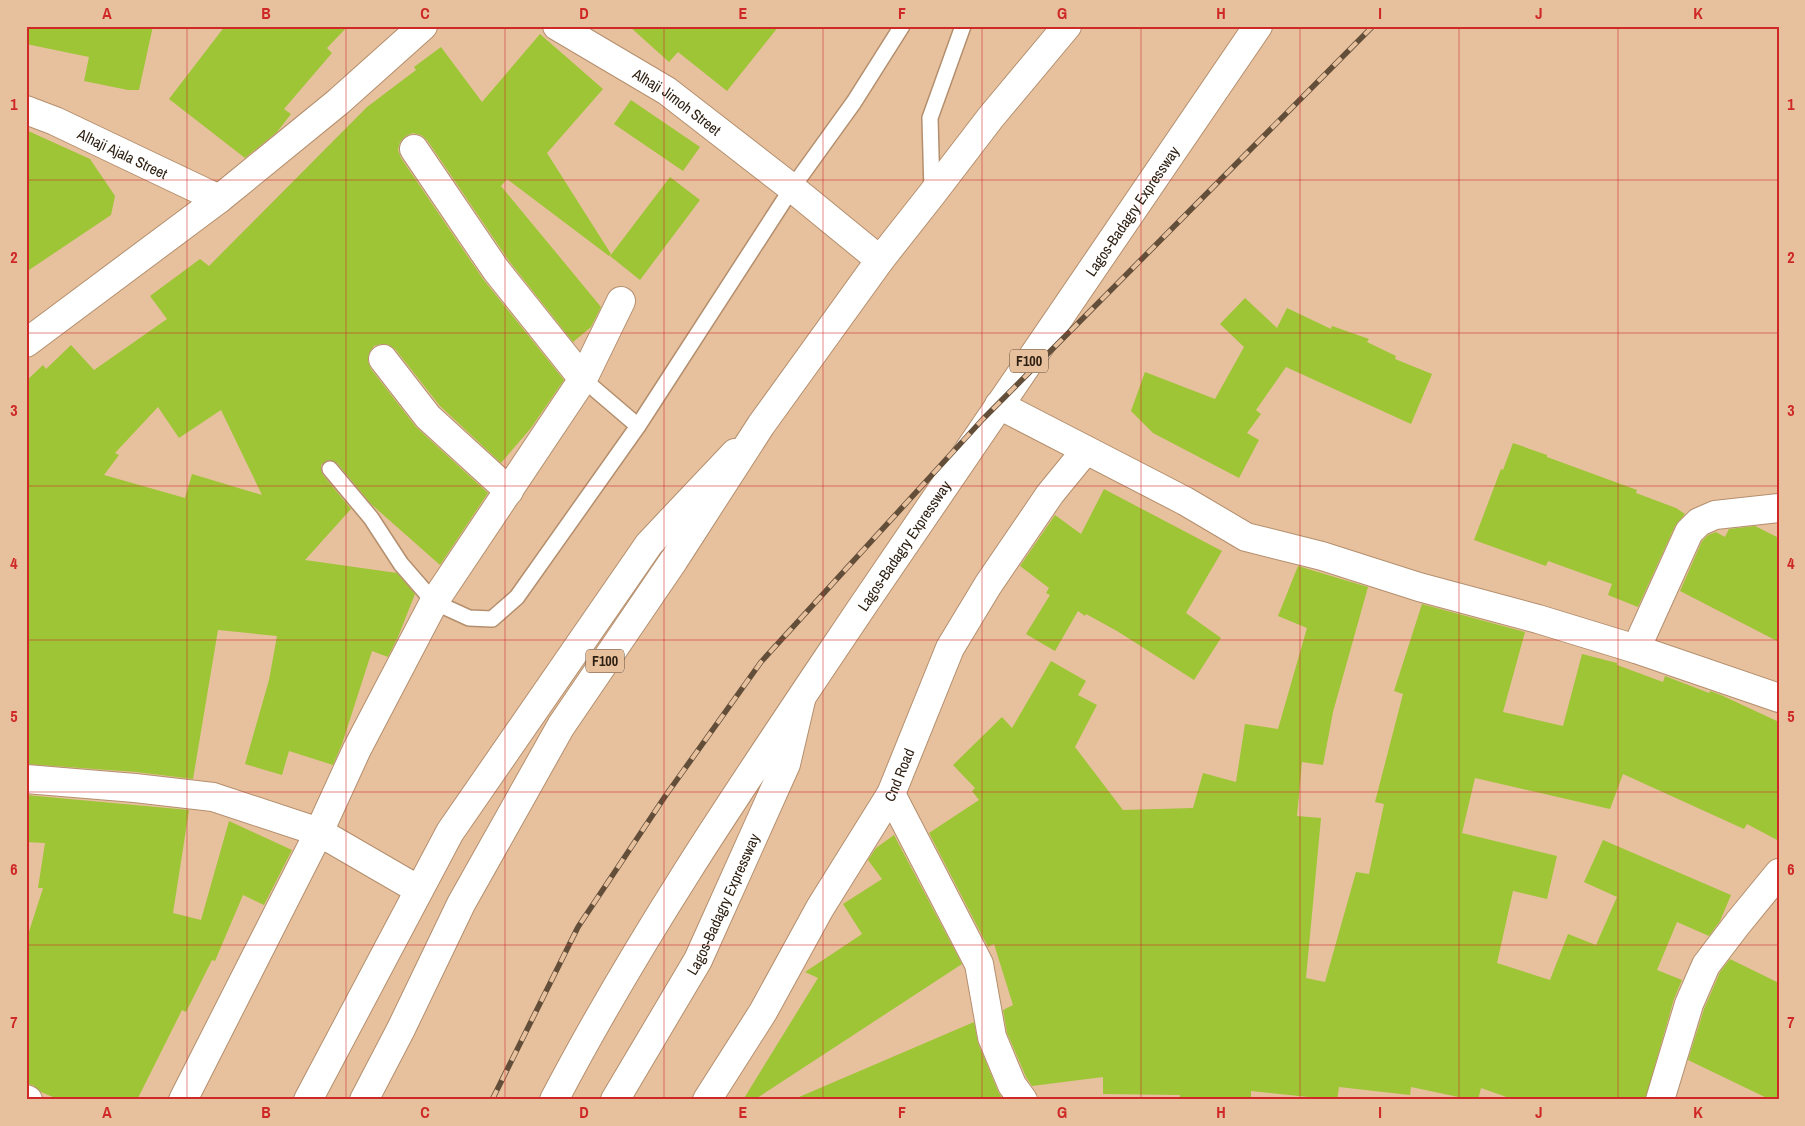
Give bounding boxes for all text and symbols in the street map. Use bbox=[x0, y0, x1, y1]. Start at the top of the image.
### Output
text: A bbox=[102, 2, 112, 24]
text: B bbox=[261, 2, 271, 24]
text: C bbox=[420, 2, 430, 24]
text: D bbox=[579, 2, 589, 24]
text: E bbox=[739, 2, 748, 24]
text: F bbox=[898, 2, 906, 24]
text: G bbox=[1057, 2, 1067, 24]
text: H bbox=[1216, 2, 1226, 24]
text: I bbox=[1378, 2, 1382, 24]
text: J bbox=[1535, 2, 1543, 24]
text: K bbox=[1693, 2, 1703, 24]
street label: Alhaji Jimoh Street bbox=[628, 62, 726, 140]
text: 1 bbox=[10, 93, 18, 115]
text: 1 bbox=[1787, 93, 1795, 115]
street label: Alhaji Ajala Street bbox=[73, 122, 172, 184]
street label: Lagos-Badagry Expressway bbox=[1080, 141, 1184, 280]
text: 2 bbox=[10, 246, 18, 268]
text: 2 bbox=[1787, 246, 1795, 268]
road number: F100 bbox=[1010, 350, 1048, 372]
text: 3 bbox=[10, 399, 18, 421]
text: 3 bbox=[1787, 399, 1795, 421]
street label: Lagos-Badagry Expressway bbox=[852, 475, 956, 615]
text: 4 bbox=[10, 552, 18, 574]
text: 4 bbox=[1787, 552, 1795, 574]
road number: F100 bbox=[586, 649, 624, 672]
text: 5 bbox=[10, 705, 18, 727]
text: 5 bbox=[1787, 705, 1795, 727]
street label: Cnd Road bbox=[878, 745, 919, 805]
street label: Lagos-Badagry Expressway bbox=[681, 829, 764, 979]
text: 6 bbox=[10, 858, 18, 880]
text: 6 bbox=[1787, 858, 1795, 880]
text: 7 bbox=[10, 1011, 18, 1033]
text: 7 bbox=[1787, 1011, 1795, 1033]
text: A bbox=[102, 1101, 112, 1123]
text: B bbox=[261, 1101, 271, 1123]
text: C bbox=[420, 1101, 430, 1123]
text: D bbox=[579, 1101, 589, 1123]
text: E bbox=[739, 1101, 748, 1123]
text: F bbox=[898, 1101, 906, 1123]
text: G bbox=[1057, 1101, 1067, 1123]
text: H bbox=[1216, 1101, 1226, 1123]
text: I bbox=[1378, 1101, 1382, 1123]
text: J bbox=[1535, 1101, 1543, 1123]
text: K bbox=[1693, 1101, 1703, 1123]

